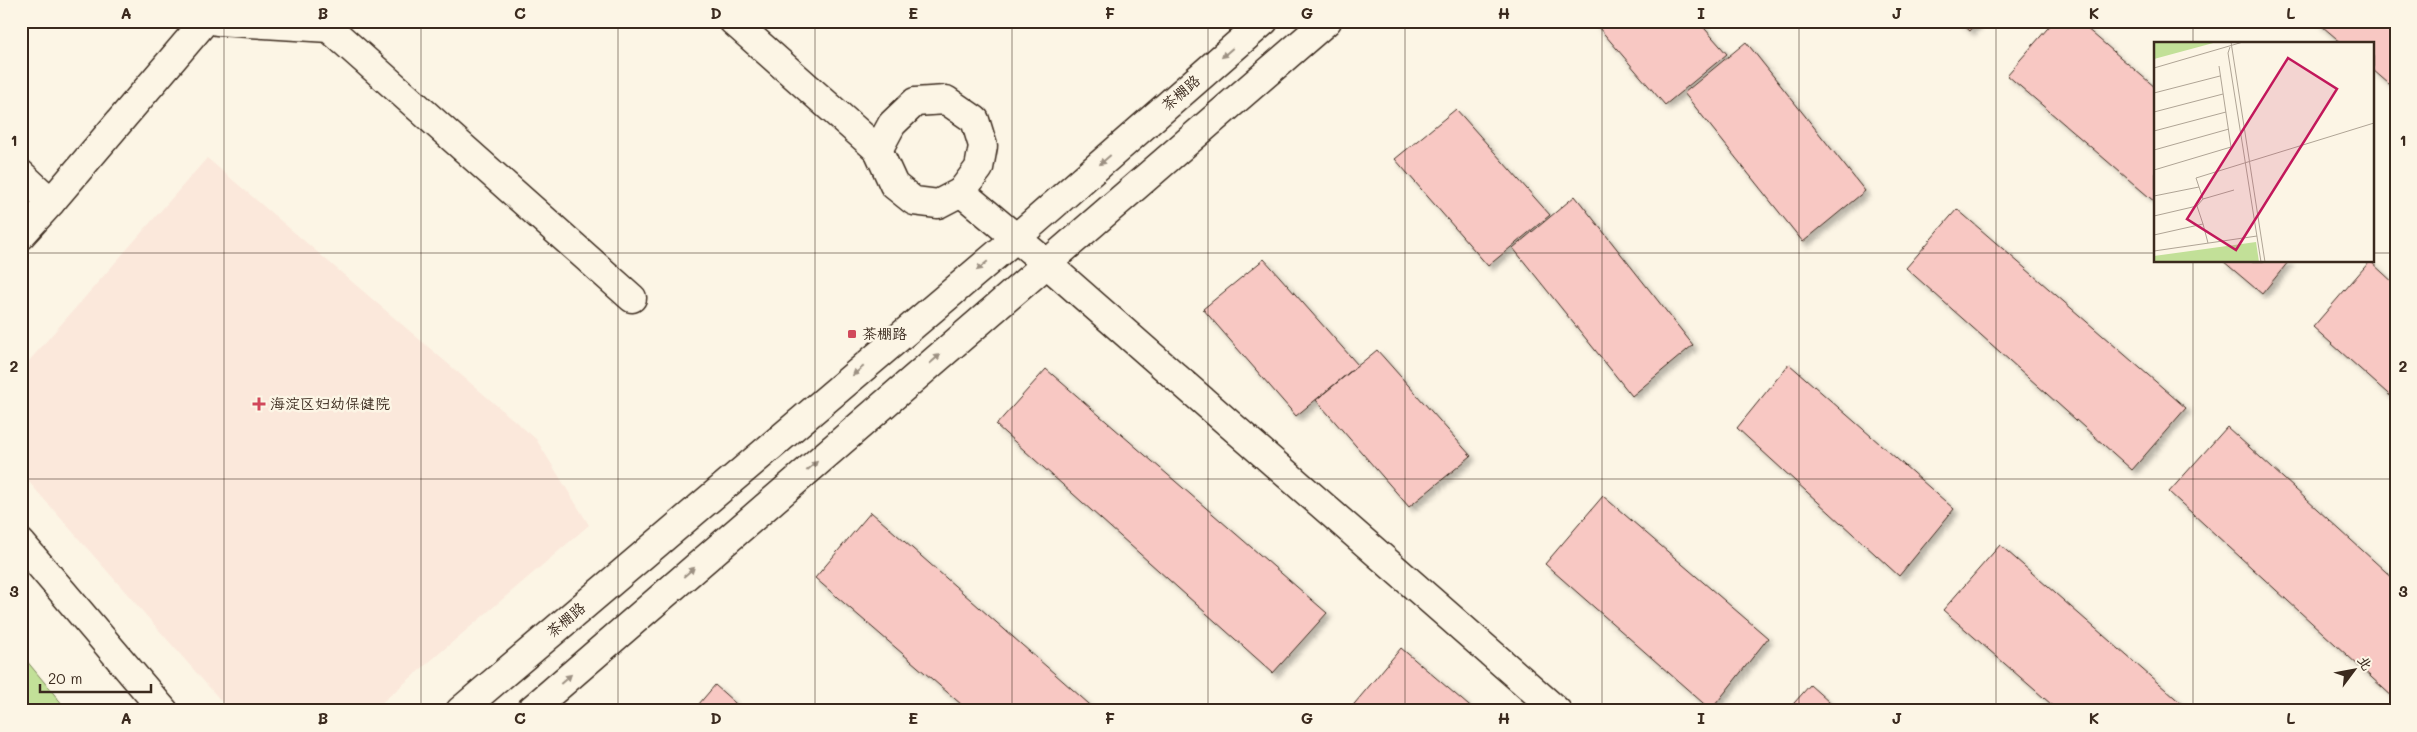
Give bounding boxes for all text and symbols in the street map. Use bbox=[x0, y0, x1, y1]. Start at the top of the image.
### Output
text: A bbox=[120, 2, 132, 23]
text: B bbox=[318, 2, 328, 23]
text: C bbox=[514, 2, 526, 23]
text: D bbox=[710, 2, 722, 23]
text: E bbox=[908, 2, 918, 23]
text: F bbox=[1105, 2, 1115, 23]
text: G bbox=[1301, 2, 1313, 23]
text: H bbox=[1498, 2, 1510, 23]
text: I bbox=[1697, 2, 1705, 23]
text: J bbox=[1892, 2, 1902, 23]
text: K bbox=[2089, 2, 2099, 23]
text: L bbox=[2286, 2, 2296, 23]
inset map bbox=[2154, 42, 2374, 262]
one-way arrow bbox=[1221, 48, 1234, 59]
street label: 茶棚路 bbox=[1157, 70, 1204, 115]
text: 1 bbox=[10, 129, 18, 150]
text: 1 bbox=[2399, 129, 2407, 150]
one-way arrow bbox=[1099, 154, 1111, 166]
one-way arrow bbox=[975, 261, 988, 272]
place label: 茶棚路 bbox=[862, 323, 907, 343]
marker: 茶棚路 bbox=[846, 328, 858, 340]
one-way arrow bbox=[928, 354, 941, 365]
text: 2 bbox=[10, 355, 19, 376]
text: 2 bbox=[2399, 355, 2408, 376]
one-way arrow bbox=[851, 366, 864, 377]
place label: 海淀区妇幼保健院 bbox=[270, 393, 390, 413]
marker: 海淀区妇幼保健院 bbox=[252, 397, 266, 411]
one-way arrow bbox=[806, 461, 818, 472]
one-way arrow bbox=[683, 567, 696, 578]
text: 3 bbox=[9, 580, 19, 601]
text: 3 bbox=[2398, 580, 2408, 601]
street label: 茶棚路 bbox=[542, 597, 589, 641]
north arrow bbox=[2330, 644, 2380, 694]
text: 北 bbox=[2354, 652, 2377, 674]
scale bar bbox=[40, 662, 151, 694]
text: 20 m bbox=[48, 668, 82, 688]
one-way arrow bbox=[560, 673, 572, 685]
text: A bbox=[120, 707, 132, 728]
text: B bbox=[318, 707, 328, 728]
text: C bbox=[514, 707, 526, 728]
text: D bbox=[710, 707, 722, 728]
text: E bbox=[908, 707, 918, 728]
text: F bbox=[1105, 707, 1115, 728]
text: G bbox=[1301, 707, 1313, 728]
text: H bbox=[1498, 707, 1510, 728]
text: I bbox=[1697, 707, 1705, 728]
text: J bbox=[1892, 707, 1902, 728]
text: K bbox=[2089, 707, 2099, 728]
text: L bbox=[2286, 707, 2296, 728]

